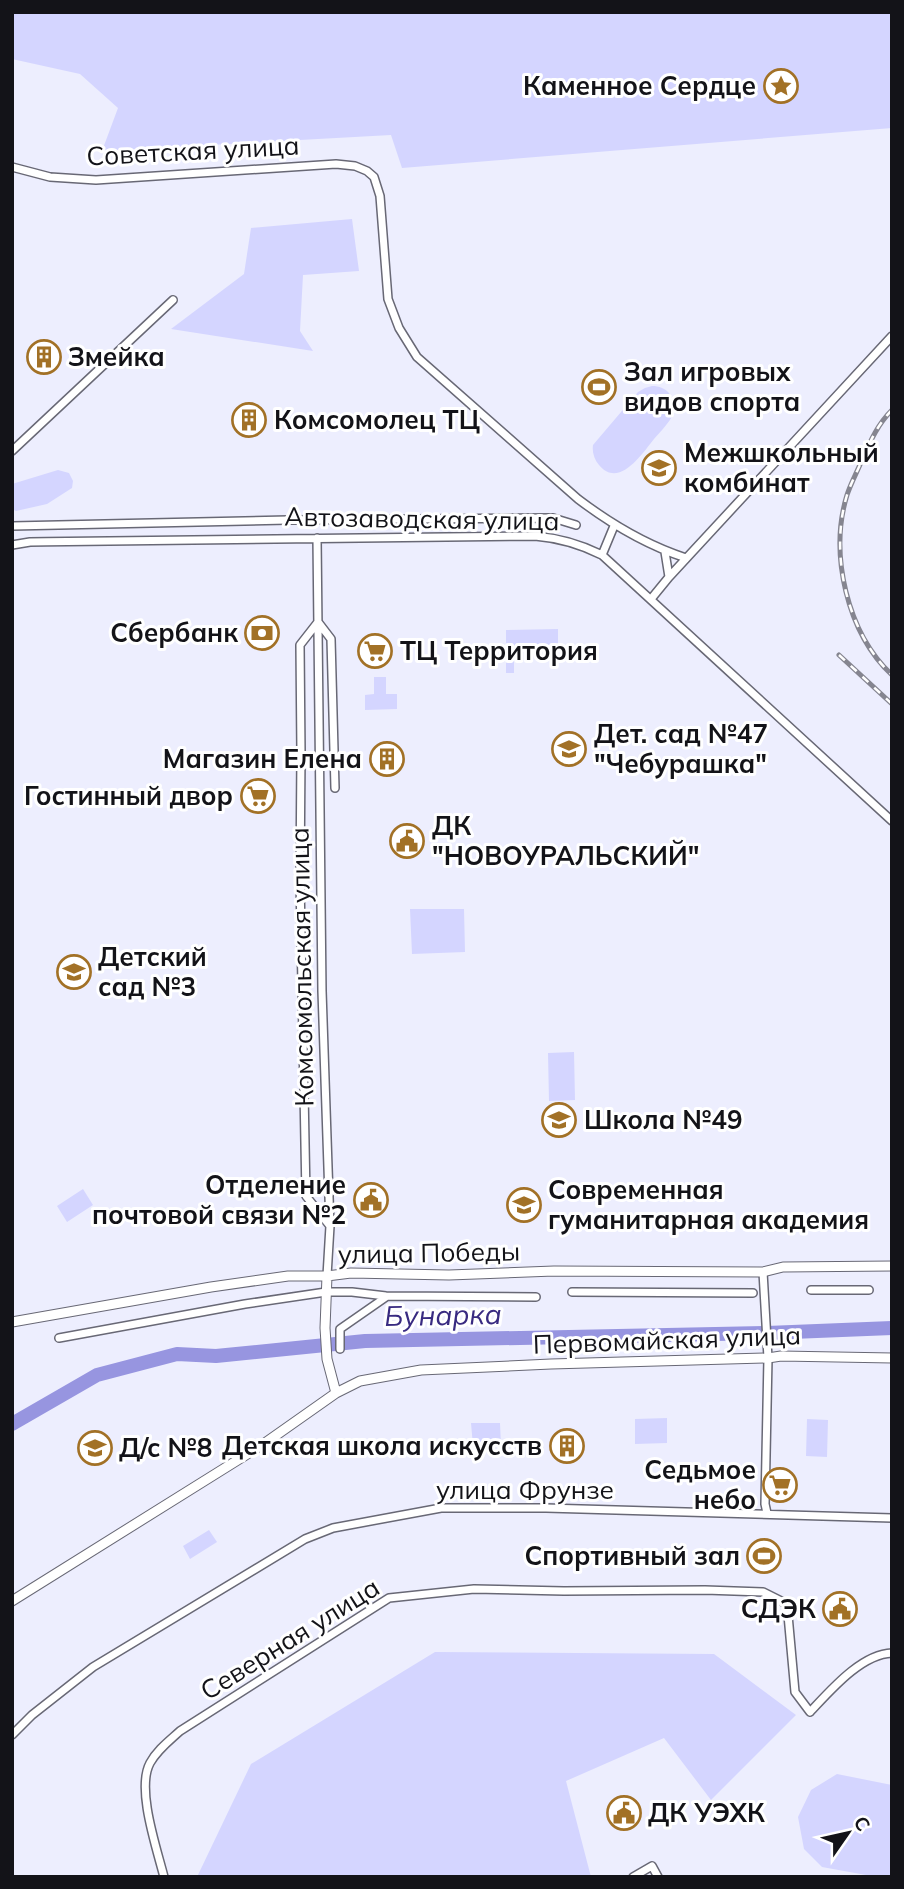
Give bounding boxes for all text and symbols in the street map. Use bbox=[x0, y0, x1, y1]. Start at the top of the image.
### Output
place icon: Каменное Сердце bbox=[762, 67, 800, 105]
place label: Каменное Сердце bbox=[523, 69, 756, 102]
street label: Советская улица bbox=[86, 128, 300, 173]
building icon: Змейка bbox=[25, 338, 63, 376]
place label: Змейка bbox=[68, 340, 165, 373]
place label: Зал игровых видов спорта bbox=[624, 355, 800, 418]
sports icon: Зал игровых видов спорта bbox=[580, 368, 618, 406]
building icon: Комсомолец ТЦ bbox=[230, 401, 268, 439]
place label: Комсомолец ТЦ bbox=[274, 403, 480, 436]
place label: Межшкольный комбинат bbox=[684, 436, 879, 499]
school or university icon: Межшкольный комбинат bbox=[640, 449, 678, 487]
street label: Автозаводская улица bbox=[284, 500, 560, 537]
bank icon: Сбербанк bbox=[243, 614, 281, 652]
place label: Сбербанк bbox=[110, 616, 238, 649]
supermarket icon: ТЦ Территория bbox=[356, 632, 394, 670]
place label: ТЦ Территория bbox=[400, 634, 598, 667]
place label: Дет. сад №47 "Чебурашка" bbox=[594, 717, 768, 780]
school or university icon: Дет. сад №47 "Чебурашка" bbox=[550, 730, 588, 768]
building icon: Магазин Елена bbox=[368, 740, 406, 778]
place label: Магазин Елена bbox=[163, 742, 362, 775]
supermarket icon: Гостинный двор bbox=[239, 777, 277, 815]
place label: Гостинный двор bbox=[24, 779, 233, 812]
place label: ДК "НОВОУРАЛЬСКИЙ" bbox=[432, 809, 699, 872]
public building icon: ДК "НОВОУРАЛЬСКИЙ" bbox=[388, 822, 426, 860]
street label: Комсомольская улица bbox=[283, 827, 320, 1107]
place label: Детский сад №3 bbox=[98, 940, 207, 1003]
school or university icon: Детский сад №3 bbox=[55, 953, 93, 991]
school or university icon: Школа №49 bbox=[540, 1101, 578, 1139]
place label: Школа №49 bbox=[584, 1103, 743, 1136]
place label: Отделение почтовой связи №2 bbox=[92, 1168, 346, 1231]
place label: Современная гуманитарная академия bbox=[548, 1173, 869, 1236]
public building icon: Отделение почтовой связи №2 bbox=[352, 1181, 390, 1219]
school or university icon: Современная гуманитарная академия bbox=[505, 1186, 543, 1224]
street label: улица Победы bbox=[338, 1234, 520, 1271]
water label: Бунарка bbox=[384, 1296, 502, 1333]
street label: Первомайская улица bbox=[532, 1318, 802, 1361]
building icon: Детская школа искусств bbox=[548, 1427, 586, 1465]
school or university icon: Д/с №8 bbox=[76, 1429, 114, 1467]
place label: Детская школа искусств bbox=[222, 1429, 542, 1462]
place label: Д/с №8 bbox=[119, 1431, 212, 1464]
place label: Седьмое небо bbox=[644, 1453, 756, 1516]
supermarket icon: Седьмое небо bbox=[761, 1466, 799, 1504]
street label: улица Фрунзе bbox=[436, 1473, 614, 1506]
sports icon: Спортивный зал bbox=[745, 1537, 783, 1575]
place label: Спортивный зал bbox=[525, 1539, 740, 1572]
street label: Северная улица bbox=[194, 1570, 385, 1707]
public building icon: СДЭК bbox=[821, 1590, 859, 1628]
place label: СДЭК bbox=[741, 1592, 816, 1625]
public building icon: ДК УЭХК bbox=[605, 1794, 643, 1832]
place label: ДК УЭХК bbox=[648, 1796, 765, 1829]
north arrow bbox=[813, 1798, 883, 1868]
text: С bbox=[849, 1811, 876, 1836]

